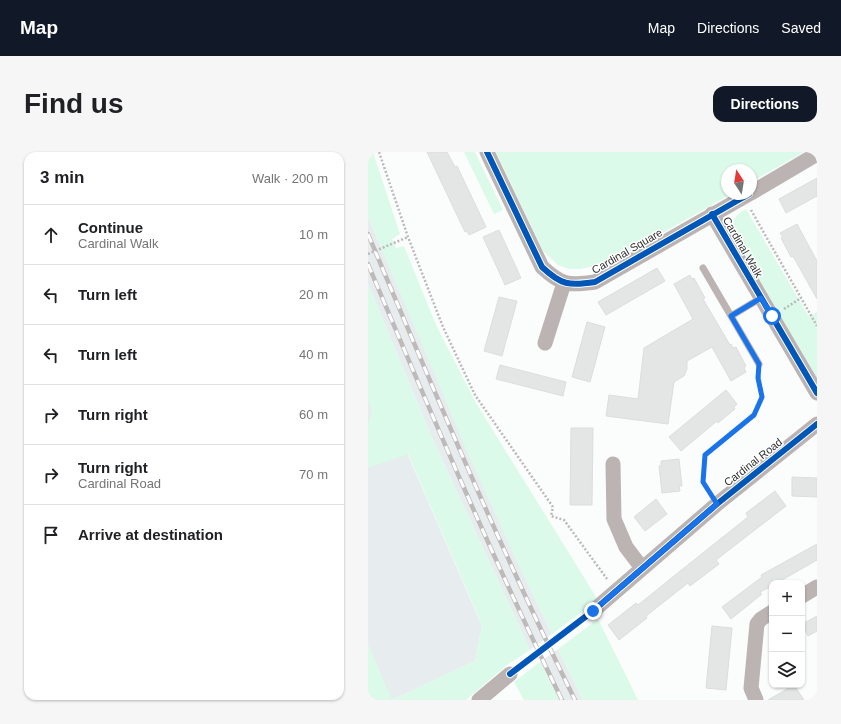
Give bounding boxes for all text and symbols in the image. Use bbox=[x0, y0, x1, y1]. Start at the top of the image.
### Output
text: Map bbox=[20, 17, 58, 38]
text: Map bbox=[648, 20, 675, 36]
text: Directions bbox=[697, 20, 759, 36]
text: Saved bbox=[781, 20, 821, 36]
button: Directions bbox=[713, 86, 817, 122]
text: Find us bbox=[24, 88, 124, 119]
north arrow bbox=[721, 164, 757, 200]
text: 3 min bbox=[40, 168, 84, 187]
text: Walk · 200 m bbox=[252, 171, 328, 186]
street label: Cardinal Walk bbox=[721, 215, 765, 280]
text: Continue bbox=[78, 219, 143, 236]
icon: ahead bbox=[40, 224, 62, 246]
street label: Cardinal Square bbox=[590, 226, 664, 276]
text: 10 m bbox=[299, 227, 328, 242]
text: Cardinal Walk bbox=[78, 236, 158, 251]
icon: left bbox=[40, 284, 62, 306]
text: Turn left bbox=[78, 286, 137, 303]
text: 20 m bbox=[299, 287, 328, 302]
route start bbox=[763, 307, 781, 325]
icon: left bbox=[40, 344, 62, 366]
text: Turn left bbox=[78, 346, 137, 363]
text: 40 m bbox=[299, 347, 328, 362]
icon: right bbox=[40, 404, 62, 426]
text: Turn right bbox=[78, 406, 148, 423]
text: 60 m bbox=[299, 407, 328, 422]
street label: Cardinal Road bbox=[722, 436, 784, 488]
text: Turn right bbox=[78, 459, 148, 476]
icon: right bbox=[40, 464, 62, 486]
text: 70 m bbox=[299, 467, 328, 482]
text: Cardinal Road bbox=[78, 476, 161, 491]
icon: arrive bbox=[40, 524, 62, 546]
text: Arrive at destination bbox=[78, 526, 223, 543]
map controls bbox=[769, 580, 805, 688]
button: + bbox=[769, 580, 805, 616]
route end bbox=[584, 602, 602, 620]
button: − bbox=[769, 616, 805, 652]
button: layers bbox=[769, 652, 805, 688]

